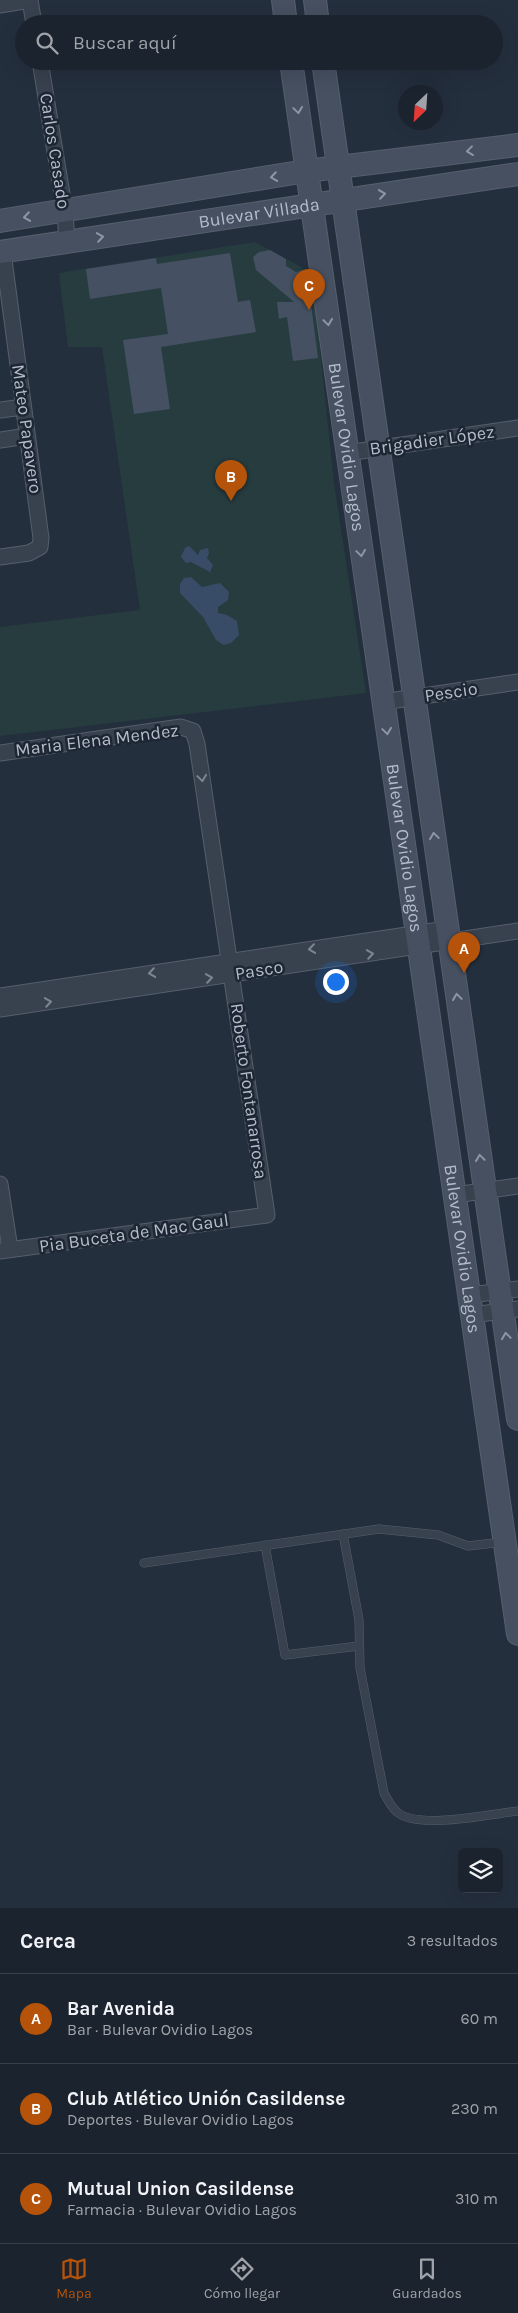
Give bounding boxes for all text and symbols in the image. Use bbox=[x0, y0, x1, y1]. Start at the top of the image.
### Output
search box bbox=[15, 15, 503, 70]
icon: search bbox=[33, 29, 61, 57]
text: Buscar aquí bbox=[73, 32, 177, 54]
north arrow bbox=[398, 85, 443, 130]
street label: Carlos Casado bbox=[35, 92, 75, 210]
one-way arrow bbox=[292, 106, 303, 114]
one-way arrow bbox=[465, 145, 473, 156]
one-way arrow bbox=[270, 171, 278, 181]
one-way arrow bbox=[378, 189, 386, 200]
street label: Bulevar Villada bbox=[197, 193, 321, 233]
one-way arrow bbox=[23, 211, 31, 222]
one-way arrow bbox=[96, 232, 104, 242]
pin: C bbox=[293, 269, 325, 310]
one-way arrow bbox=[323, 318, 333, 327]
street label: Bulevar Ovidio Lagos bbox=[324, 361, 370, 533]
street label: Mateo Papavero bbox=[7, 363, 47, 495]
street label: Brigadier López bbox=[368, 420, 496, 460]
pin: B bbox=[215, 460, 247, 501]
one-way arrow bbox=[356, 548, 366, 557]
street label: Pescio bbox=[423, 677, 479, 707]
street label: Maria Elena Mendez bbox=[14, 719, 180, 761]
one-way arrow bbox=[381, 727, 392, 735]
street label: Bulevar Ovidio Lagos bbox=[382, 762, 428, 934]
one-way arrow bbox=[197, 774, 207, 783]
one-way arrow bbox=[429, 832, 440, 840]
pin: A bbox=[448, 932, 480, 973]
one-way arrow bbox=[308, 943, 317, 953]
one-way arrow bbox=[365, 949, 374, 959]
street label: Pasco bbox=[233, 955, 285, 985]
one-way arrow bbox=[147, 967, 156, 977]
your location bbox=[323, 969, 349, 995]
one-way arrow bbox=[205, 973, 213, 983]
one-way arrow bbox=[452, 992, 463, 1000]
one-way arrow bbox=[44, 997, 53, 1007]
street label: Roberto Fontanarrosa bbox=[226, 1002, 272, 1180]
one-way arrow bbox=[475, 1153, 486, 1161]
street label: Bulevar Ovidio Lagos bbox=[439, 1163, 485, 1334]
street label: Pia Buceta de Mac Gaul bbox=[38, 1209, 230, 1257]
one-way arrow bbox=[501, 1331, 512, 1339]
map controls bbox=[458, 1848, 503, 1893]
button: layers bbox=[458, 1848, 503, 1893]
text: Cerca bbox=[20, 1929, 76, 1953]
text: 3 resultados bbox=[407, 1931, 498, 1950]
text: Bar Avenida bbox=[67, 1998, 175, 2020]
text: A bbox=[31, 2009, 41, 2028]
text: 60 m bbox=[461, 2009, 498, 2028]
text: Bar · Bulevar Ovidio Lagos bbox=[67, 2020, 253, 2039]
text: Club Atlético Unión Casildense bbox=[67, 2088, 345, 2110]
text: B bbox=[31, 2099, 41, 2118]
text: 230 m bbox=[451, 2099, 498, 2118]
text: Deportes · Bulevar Ovidio Lagos bbox=[67, 2110, 294, 2129]
text: Mutual Union Casildense bbox=[67, 2178, 294, 2200]
text: C bbox=[31, 2189, 41, 2208]
text: 310 m bbox=[455, 2189, 498, 2208]
text: Farmacia · Bulevar Ovidio Lagos bbox=[67, 2200, 297, 2219]
tab: Mapa bbox=[56, 2255, 92, 2302]
tab: Cómo llegar bbox=[204, 2255, 280, 2302]
tab: Guardados bbox=[392, 2255, 462, 2302]

